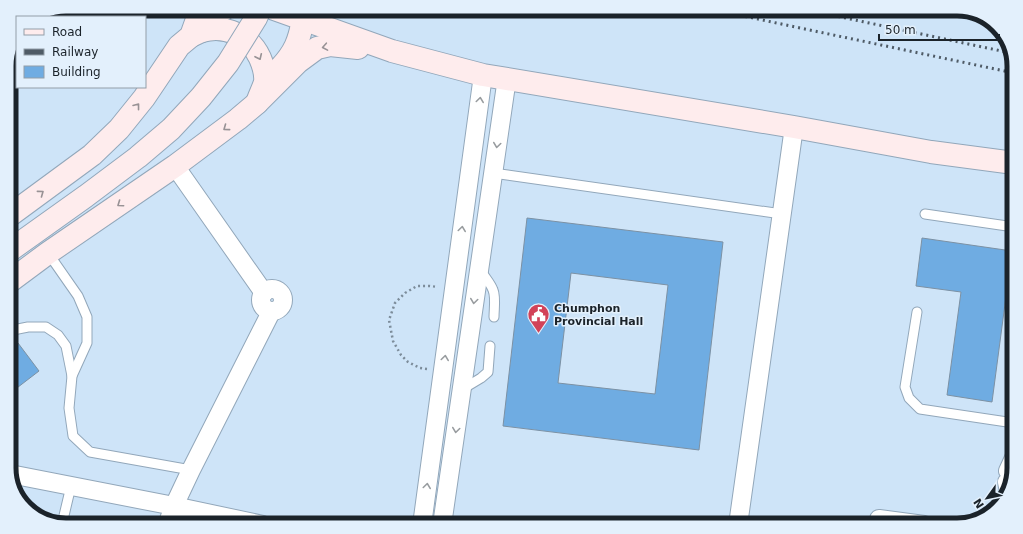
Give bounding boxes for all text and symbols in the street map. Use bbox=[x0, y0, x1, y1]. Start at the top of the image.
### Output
legend bbox=[16, 16, 146, 88]
scale bar bbox=[879, 16, 999, 42]
text: 50 m bbox=[885, 23, 916, 37]
text: Road bbox=[52, 25, 82, 39]
one-way arrow bbox=[322, 42, 328, 50]
text: Railway bbox=[52, 45, 98, 59]
one-way arrow bbox=[254, 53, 262, 61]
text: Building bbox=[52, 65, 101, 79]
one-way arrow bbox=[475, 97, 484, 103]
one-way arrow bbox=[132, 104, 139, 111]
one-way arrow bbox=[223, 123, 230, 130]
one-way arrow bbox=[493, 141, 502, 148]
one-way arrow bbox=[36, 190, 43, 197]
one-way arrow bbox=[117, 199, 124, 207]
one-way arrow bbox=[457, 226, 466, 232]
one-way arrow bbox=[470, 298, 479, 304]
public building icon: Chumphon Provincial Hall bbox=[526, 301, 552, 334]
place label: Chumphon Provincial Hall bbox=[554, 302, 643, 328]
one-way arrow bbox=[440, 354, 449, 361]
one-way arrow bbox=[452, 426, 461, 433]
north arrow bbox=[967, 478, 1007, 518]
one-way arrow bbox=[423, 483, 432, 489]
text: N bbox=[971, 496, 987, 511]

